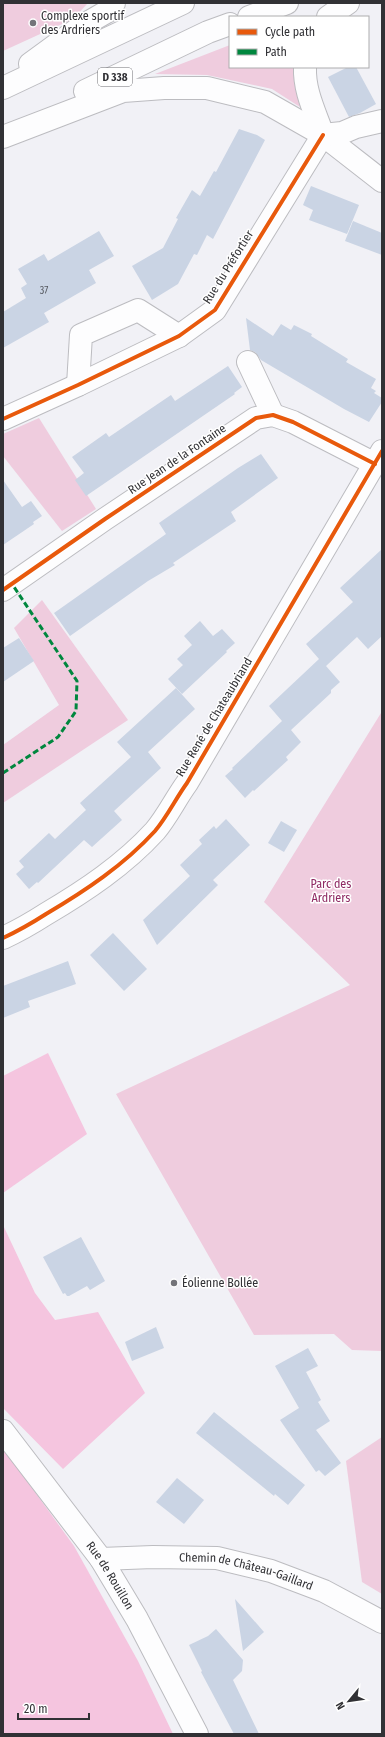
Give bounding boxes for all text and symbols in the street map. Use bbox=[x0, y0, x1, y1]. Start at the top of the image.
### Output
place label: Complexe sportif des Ardriers bbox=[41, 9, 126, 37]
legend bbox=[229, 16, 369, 68]
marker: Complexe sportif des Ardriers bbox=[28, 18, 38, 28]
text: Cycle path bbox=[265, 25, 315, 39]
text: Path bbox=[265, 45, 287, 59]
road number: D 338 bbox=[98, 68, 132, 86]
street label: Rue du Préfortier bbox=[200, 227, 257, 306]
house number: 37 bbox=[40, 285, 48, 297]
street label: Rue Jean de la Fontaine bbox=[125, 421, 229, 497]
street label: Rue René de Chateaubriand bbox=[173, 655, 255, 779]
park label: Parc des Ardriers bbox=[311, 877, 351, 905]
place label: Éolienne Bollée bbox=[182, 1275, 258, 1290]
marker: Éolienne Bollée bbox=[169, 1278, 179, 1288]
street label: Rue de Rouillon bbox=[83, 1539, 137, 1612]
street label: Chemin de Château-Gaillard bbox=[179, 1550, 315, 1593]
north arrow bbox=[329, 1681, 369, 1721]
scale bar bbox=[18, 1695, 89, 1721]
text: N bbox=[333, 1700, 348, 1712]
text: 20 m bbox=[24, 1702, 48, 1716]

